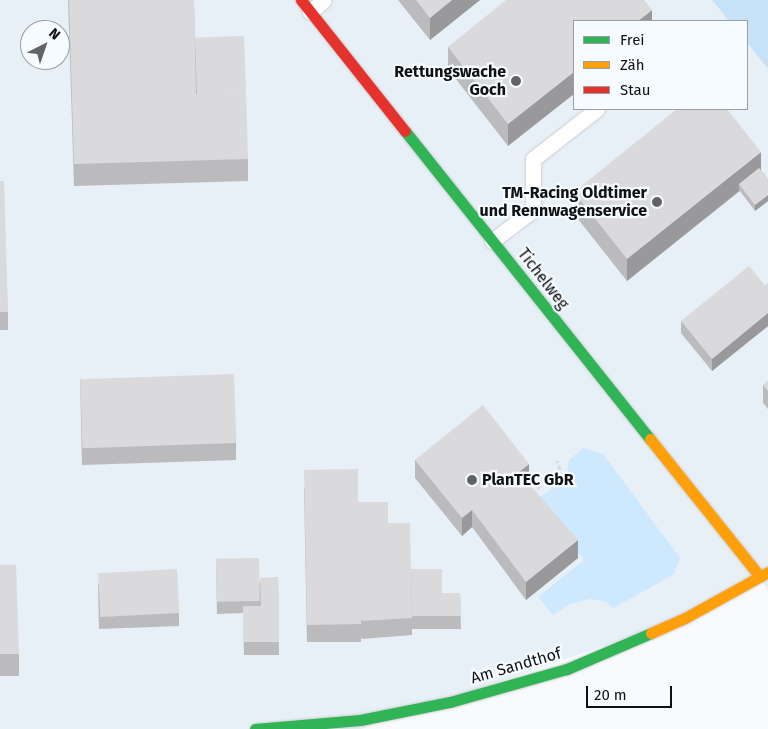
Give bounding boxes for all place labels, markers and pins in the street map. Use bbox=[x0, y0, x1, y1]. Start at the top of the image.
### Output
place label: Rettungswache Goch bbox=[394, 62, 506, 100]
marker: Rettungswache Goch bbox=[510, 75, 522, 87]
place label: TM-Racing Oldtimer und Rennwagenservice bbox=[480, 183, 647, 221]
marker: TM-Racing Oldtimer und Rennwagenservice bbox=[651, 196, 663, 208]
place label: PlanTEC GbR bbox=[482, 470, 574, 490]
marker: PlanTEC GbR bbox=[466, 474, 478, 486]

